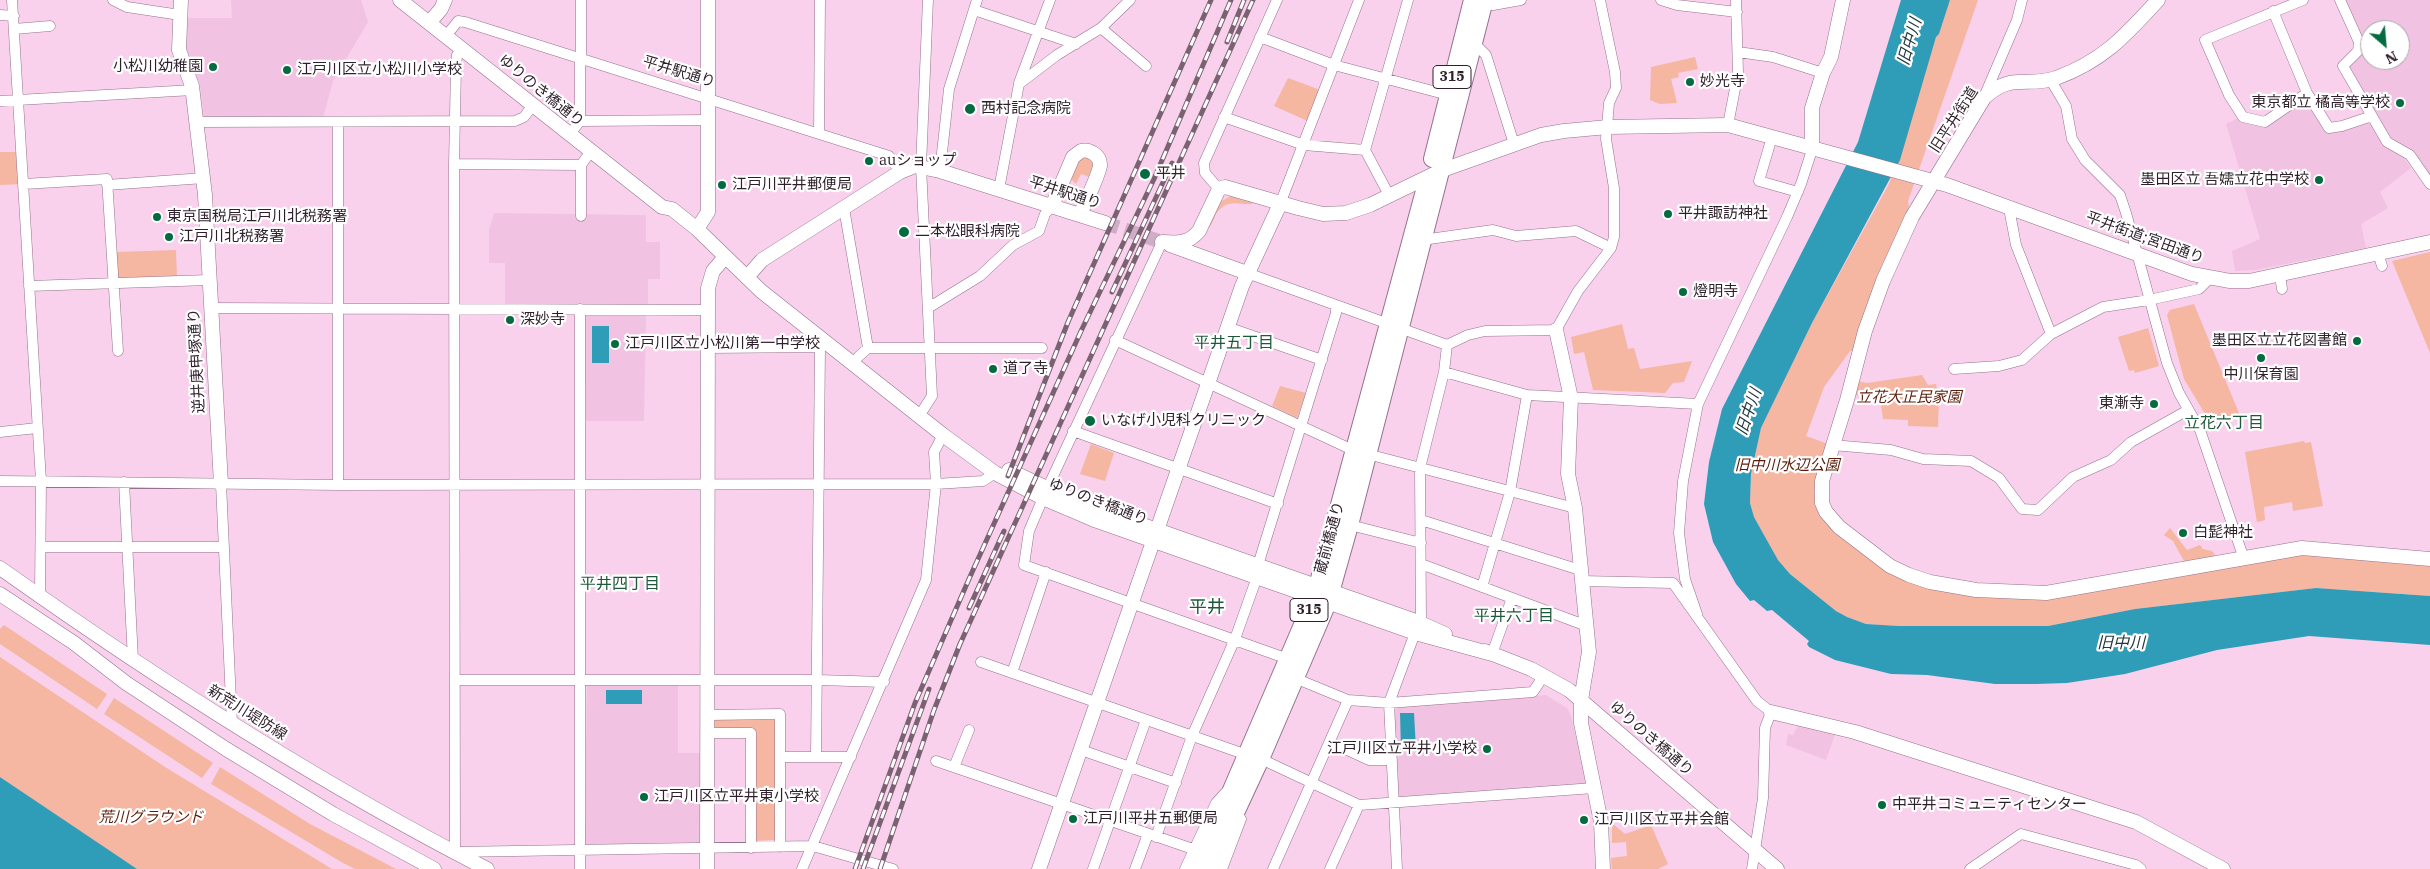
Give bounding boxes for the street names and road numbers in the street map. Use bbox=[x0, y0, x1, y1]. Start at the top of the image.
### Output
street label: ゆりのき橋通り bbox=[495, 51, 587, 131]
street label: 平井駅通り bbox=[641, 52, 717, 92]
road number: 315 bbox=[1433, 66, 1471, 88]
street label: 旧平井街道 bbox=[1926, 84, 1982, 156]
street label: 平井駅通り bbox=[1027, 173, 1103, 213]
street label: 平井街道;宮田通り bbox=[2084, 208, 2206, 268]
street label: 逆井庚申塚通り bbox=[185, 308, 209, 414]
street label: ゆりのき橋通り bbox=[1046, 475, 1150, 529]
street label: 蔵前橋通り bbox=[1312, 499, 1348, 577]
road number: 315 bbox=[1290, 598, 1328, 622]
street label: 新荒川堤防線 bbox=[204, 682, 290, 744]
street label: ゆりのき橋通り bbox=[1605, 698, 1697, 780]

